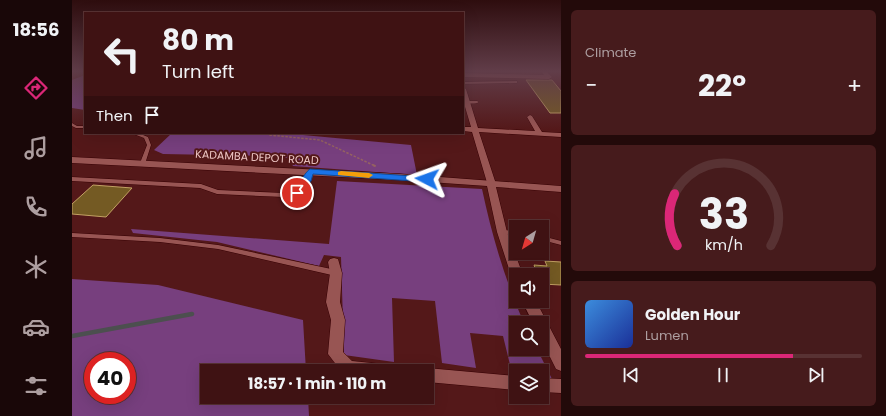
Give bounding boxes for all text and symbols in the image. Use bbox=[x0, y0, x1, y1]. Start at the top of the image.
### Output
text: 18:56 bbox=[13, 17, 59, 42]
text: 80 m bbox=[162, 21, 234, 60]
icon: left bbox=[96, 28, 148, 80]
text: Climate bbox=[585, 43, 636, 62]
text: Turn left bbox=[162, 59, 234, 84]
text: 22° bbox=[698, 64, 746, 107]
text: − bbox=[585, 70, 597, 101]
text: + bbox=[847, 70, 862, 101]
icon: directions bbox=[22, 74, 50, 102]
icon: arrive bbox=[141, 104, 163, 126]
text: Then bbox=[96, 105, 133, 126]
icon: music bbox=[22, 134, 50, 162]
street label: KADAMBA DEPOT ROAD bbox=[195, 146, 319, 168]
position arrow bbox=[406, 158, 448, 200]
pin bbox=[280, 176, 314, 210]
icon: arrive bbox=[286, 182, 308, 204]
text: 33 bbox=[698, 185, 749, 244]
icon: phone bbox=[22, 193, 50, 221]
north arrow bbox=[509, 220, 549, 260]
map controls bbox=[509, 220, 549, 404]
text: km/h bbox=[704, 235, 743, 255]
icon: climate bbox=[22, 253, 50, 281]
button: sound bbox=[509, 268, 549, 308]
text: Golden Hour bbox=[645, 304, 740, 325]
icon: car bbox=[22, 313, 50, 341]
button: search bbox=[509, 316, 549, 356]
text: Lumen bbox=[645, 326, 689, 345]
speed limit sign: 40 bbox=[84, 352, 136, 404]
button: layers bbox=[509, 364, 549, 404]
icon: previous bbox=[620, 364, 642, 386]
icon: pause bbox=[712, 364, 734, 386]
icon: next bbox=[805, 364, 827, 386]
icon: filters bbox=[22, 372, 50, 400]
text: 18:57 · 1 min · 110 m bbox=[248, 373, 386, 394]

